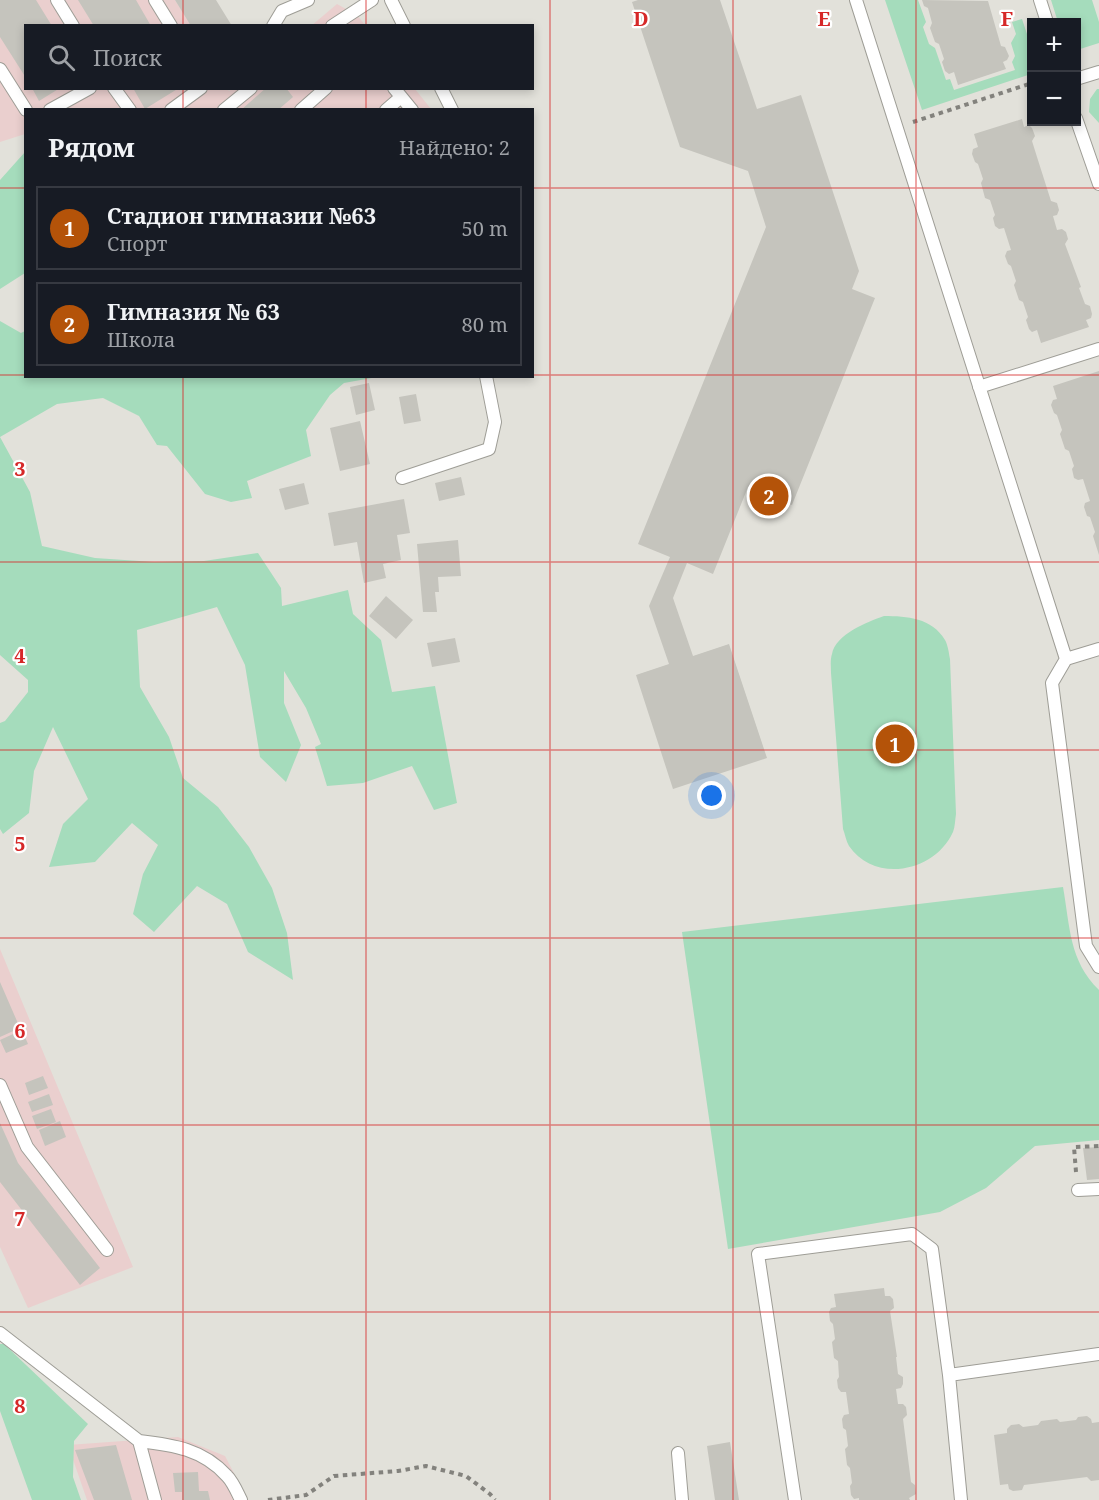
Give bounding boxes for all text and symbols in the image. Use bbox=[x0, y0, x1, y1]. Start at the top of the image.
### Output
text: D bbox=[633, 5, 649, 32]
text: E bbox=[817, 5, 831, 32]
text: F bbox=[1001, 5, 1013, 32]
map controls bbox=[1027, 18, 1081, 126]
button: + bbox=[1027, 18, 1081, 72]
search box bbox=[24, 24, 534, 90]
icon: search bbox=[45, 41, 78, 74]
text: Поиск bbox=[93, 42, 162, 72]
button: − bbox=[1027, 72, 1081, 126]
text: Рядом bbox=[48, 129, 135, 165]
text: Найдено: 2 bbox=[399, 134, 510, 161]
text: Стадион гимназии №63 bbox=[107, 200, 376, 230]
text: 1 bbox=[64, 215, 75, 242]
text: 50 m bbox=[462, 215, 508, 242]
text: Спорт bbox=[107, 230, 167, 257]
text: Гимназия № 63 bbox=[107, 296, 280, 326]
text: 2 bbox=[64, 311, 75, 338]
text: 80 m bbox=[462, 311, 508, 338]
text: Школа bbox=[107, 326, 176, 353]
text: 3 bbox=[14, 455, 26, 482]
pin: 2 bbox=[750, 474, 788, 518]
text: 4 bbox=[14, 642, 26, 669]
pin: 1 bbox=[876, 722, 914, 766]
your location bbox=[697, 781, 726, 810]
text: 5 bbox=[14, 830, 26, 857]
text: 6 bbox=[14, 1017, 26, 1044]
text: 7 bbox=[14, 1205, 26, 1232]
text: 8 bbox=[14, 1392, 26, 1419]

